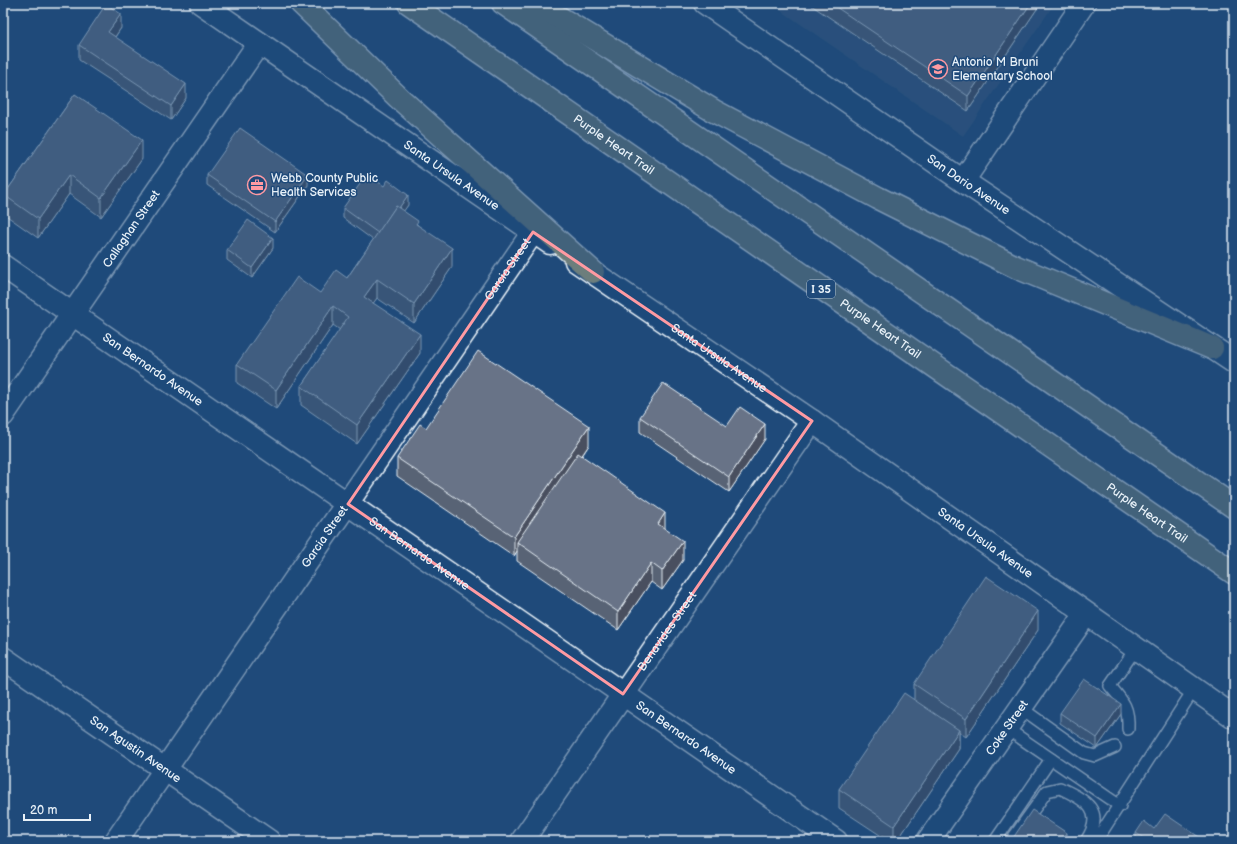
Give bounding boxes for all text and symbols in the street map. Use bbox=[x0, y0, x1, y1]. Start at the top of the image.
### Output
place label: Antonio M Bruni Elementary School bbox=[952, 55, 1053, 84]
school or university icon: Antonio M Bruni Elementary School bbox=[927, 58, 949, 80]
street label: Purple Heart Trail bbox=[570, 112, 657, 178]
street label: Santa Ursula Avenue bbox=[400, 137, 502, 214]
street label: San Dario Avenue bbox=[924, 151, 1013, 218]
place label: Webb County Public Health Services bbox=[271, 171, 378, 200]
office icon: Webb County Public Health Services bbox=[246, 174, 268, 196]
street label: Callaghan Street bbox=[100, 187, 164, 271]
street label: Garcia Street bbox=[481, 235, 535, 303]
road number: I 35 bbox=[807, 280, 835, 298]
street label: Purple Heart Trail bbox=[837, 296, 924, 362]
street label: Santa Ursula Avenue bbox=[668, 321, 770, 396]
street label: San Bernardo Avenue bbox=[99, 330, 206, 410]
street label: Purple Heart Trail bbox=[1103, 480, 1190, 547]
street label: Garcia Street bbox=[298, 503, 352, 571]
street label: Santa Ursula Avenue bbox=[935, 505, 1036, 582]
street label: San Bernardo Avenue bbox=[366, 514, 472, 594]
street label: Benavides Street bbox=[635, 588, 700, 674]
street label: Coke Street bbox=[983, 697, 1032, 759]
street label: San Bernardo Avenue bbox=[633, 698, 739, 778]
street label: San Agustin Avenue bbox=[87, 713, 184, 786]
scale bar bbox=[24, 796, 90, 822]
text: 20 m bbox=[30, 803, 57, 818]

